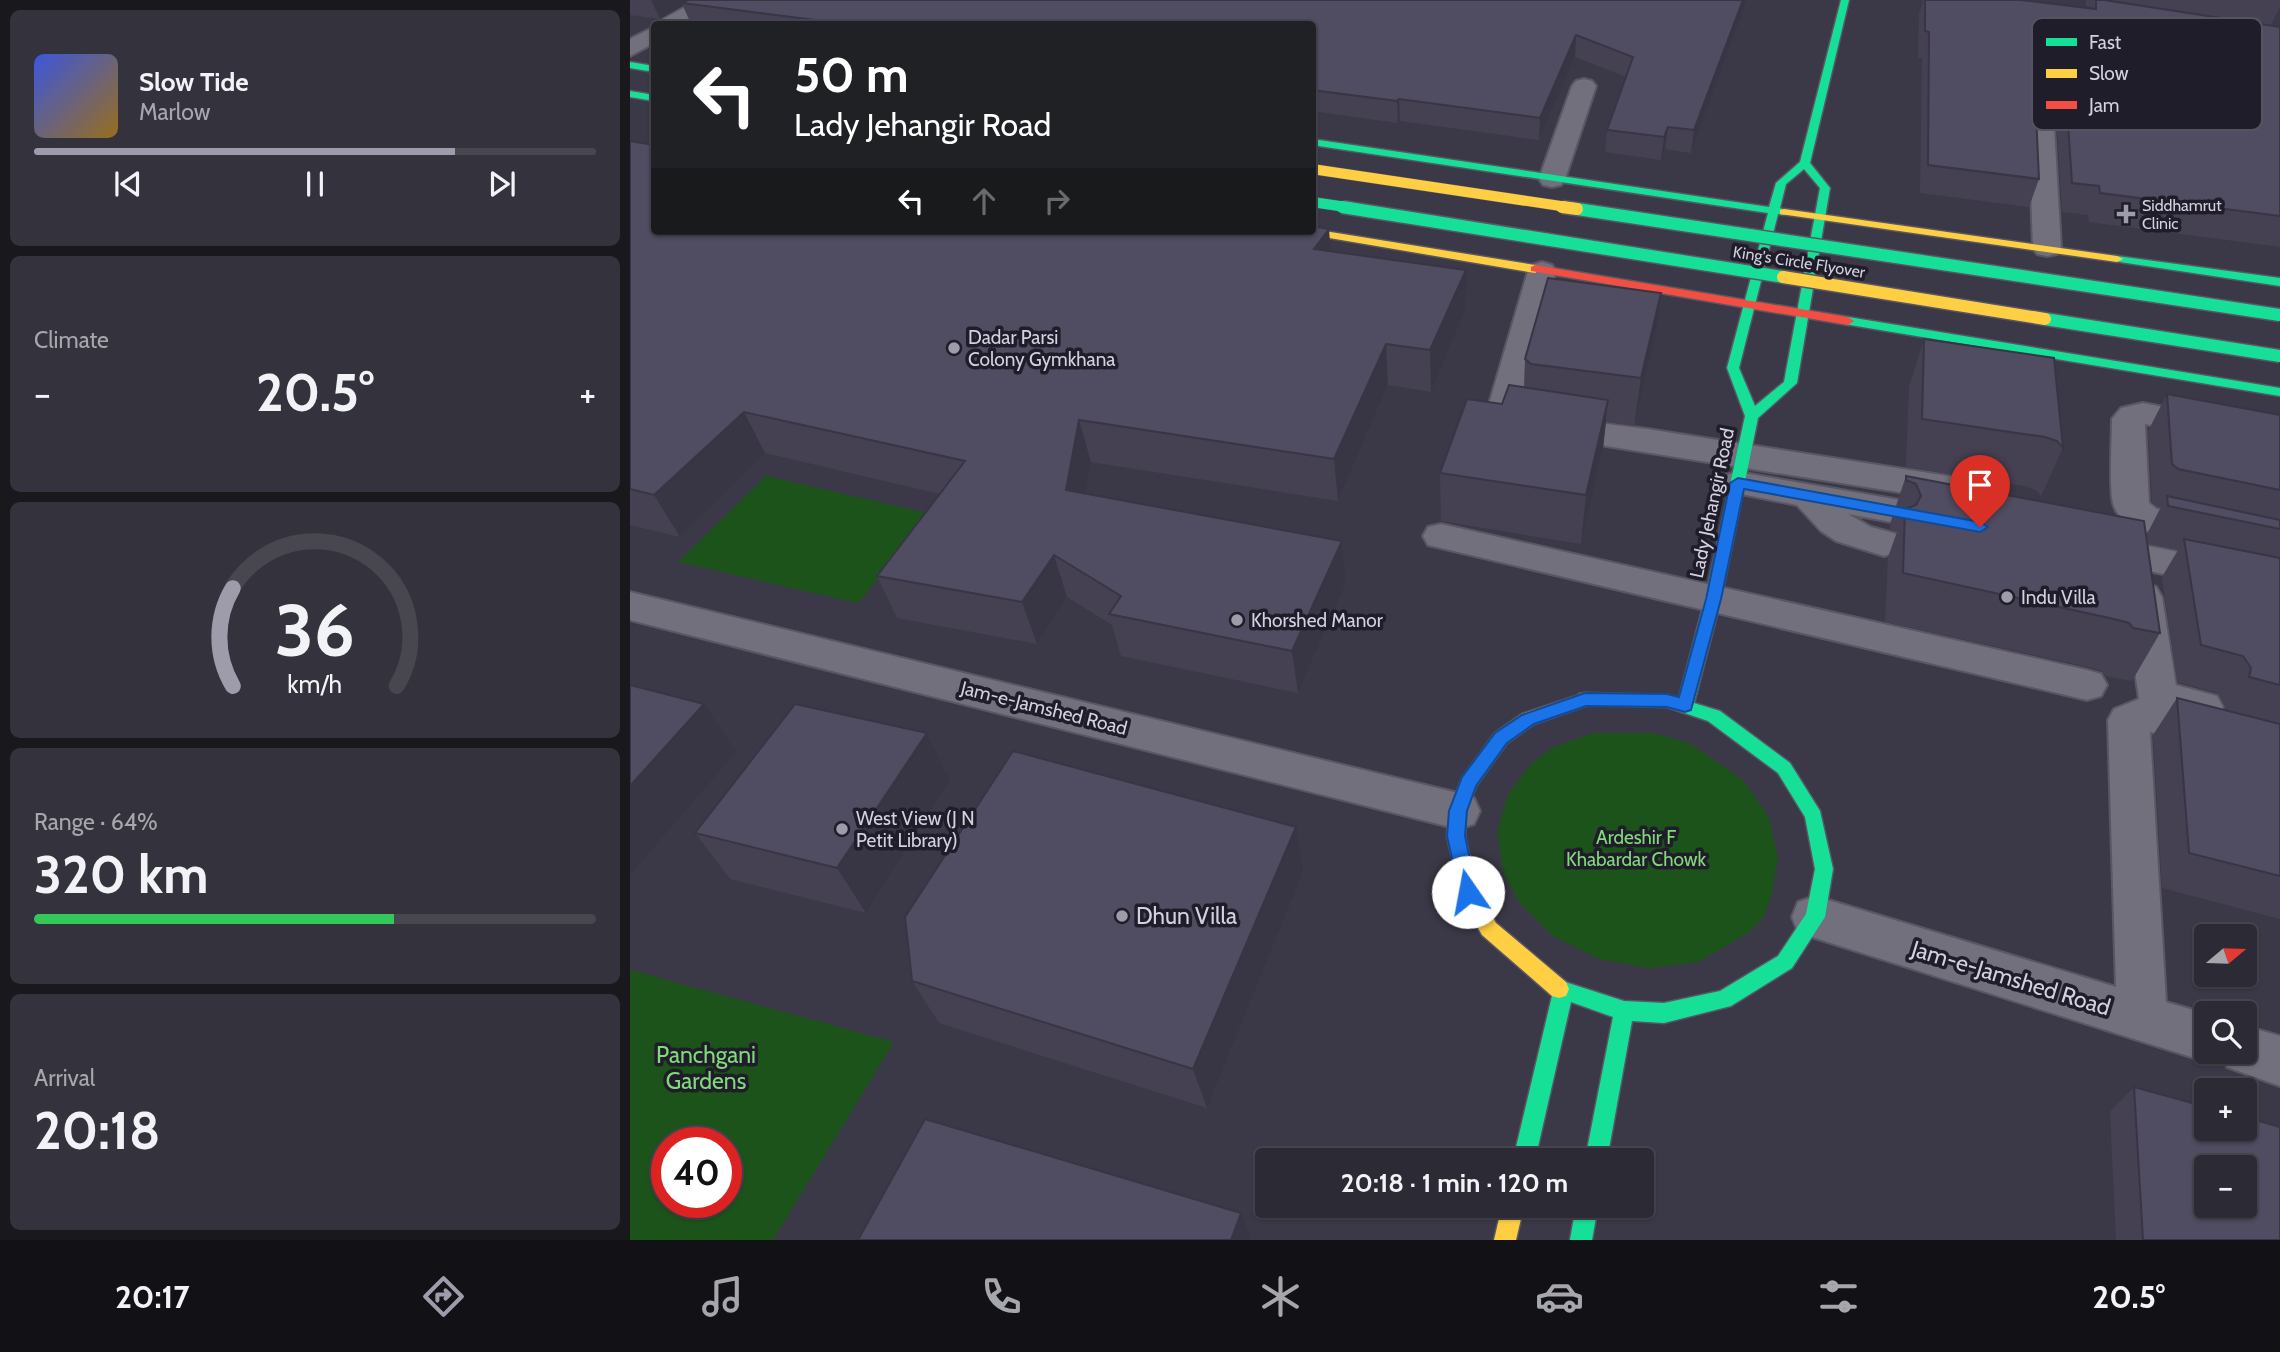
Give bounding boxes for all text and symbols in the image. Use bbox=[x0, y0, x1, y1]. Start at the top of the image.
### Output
legend bbox=[2032, 18, 2262, 130]
text: Fast bbox=[2089, 31, 2122, 54]
text: 50 m bbox=[794, 45, 909, 104]
icon: left bbox=[679, 49, 770, 140]
text: Slow bbox=[2089, 62, 2129, 85]
text: Slow Tide bbox=[139, 66, 249, 98]
text: Jam bbox=[2088, 94, 2119, 117]
text: Marlow bbox=[139, 98, 210, 126]
text: Lady Jehangir Road bbox=[794, 105, 1051, 144]
icon: previous bbox=[109, 165, 147, 203]
icon: pause bbox=[296, 165, 334, 203]
icon: next bbox=[483, 165, 521, 203]
icon: left bbox=[892, 182, 930, 220]
icon: ahead bbox=[965, 182, 1003, 220]
icon: right bbox=[1038, 182, 1076, 220]
place label: Siddhamrut Clinic bbox=[2142, 196, 2222, 233]
marker: Siddhamrut Clinic bbox=[2116, 204, 2136, 224]
street label: King's Circle Flyover bbox=[1732, 242, 1867, 282]
text: Climate bbox=[34, 326, 109, 354]
place label: Dadar Parsi Colony Gymkhana bbox=[968, 326, 1115, 371]
marker: Dadar Parsi Colony Gymkhana bbox=[946, 340, 962, 356]
text: 20.5° bbox=[256, 361, 374, 424]
text: − bbox=[34, 370, 51, 417]
text: + bbox=[579, 370, 596, 417]
street label: Lady Jehangir Road bbox=[1685, 426, 1739, 580]
pin bbox=[1950, 455, 2010, 527]
icon: arrive bbox=[1961, 466, 1999, 504]
text: 36 bbox=[275, 586, 355, 674]
place label: Indu Villa bbox=[2021, 586, 2096, 609]
marker: Indu Villa bbox=[1999, 589, 2015, 605]
place label: Khorshed Manor bbox=[1251, 609, 1383, 632]
marker: Khorshed Manor bbox=[1229, 612, 1245, 628]
text: km/h bbox=[288, 669, 342, 699]
street label: Jam-e-Jamshed Road bbox=[957, 676, 1130, 740]
place label: West View (J N Petit Library) bbox=[856, 807, 975, 852]
text: Range · 64% bbox=[34, 808, 158, 836]
marker: West View (J N Petit Library) bbox=[834, 821, 850, 837]
park label: Ardeshir F Khabardar Chowk bbox=[1566, 826, 1707, 871]
text: 320 km bbox=[34, 843, 208, 906]
position arrow bbox=[1431, 855, 1505, 929]
place label: Dhun Villa bbox=[1136, 902, 1237, 930]
marker: Dhun Villa bbox=[1114, 908, 1130, 924]
north arrow bbox=[2194, 924, 2258, 987]
map controls bbox=[2194, 924, 2257, 1218]
street label: Jam-e-Jamshed Road bbox=[1907, 934, 2114, 1022]
button: search bbox=[2194, 1001, 2257, 1064]
park label: Panchgani Gardens bbox=[656, 1041, 756, 1095]
text: Arrival bbox=[34, 1064, 95, 1092]
button: + bbox=[2194, 1078, 2257, 1141]
text: 20:18 bbox=[34, 1099, 160, 1162]
speed limit sign: 40 bbox=[651, 1127, 742, 1218]
button: − bbox=[2194, 1155, 2257, 1218]
text: 20:18 · 1 min · 120 m bbox=[1341, 1167, 1568, 1199]
icon: directions bbox=[419, 1272, 468, 1321]
icon: music bbox=[698, 1272, 747, 1321]
icon: phone bbox=[977, 1272, 1026, 1321]
icon: climate bbox=[1256, 1272, 1305, 1321]
icon: car bbox=[1535, 1272, 1584, 1321]
icon: filters bbox=[1814, 1272, 1863, 1321]
text: 20:17 bbox=[115, 1277, 190, 1316]
text: 20.5° bbox=[2092, 1277, 2165, 1316]

